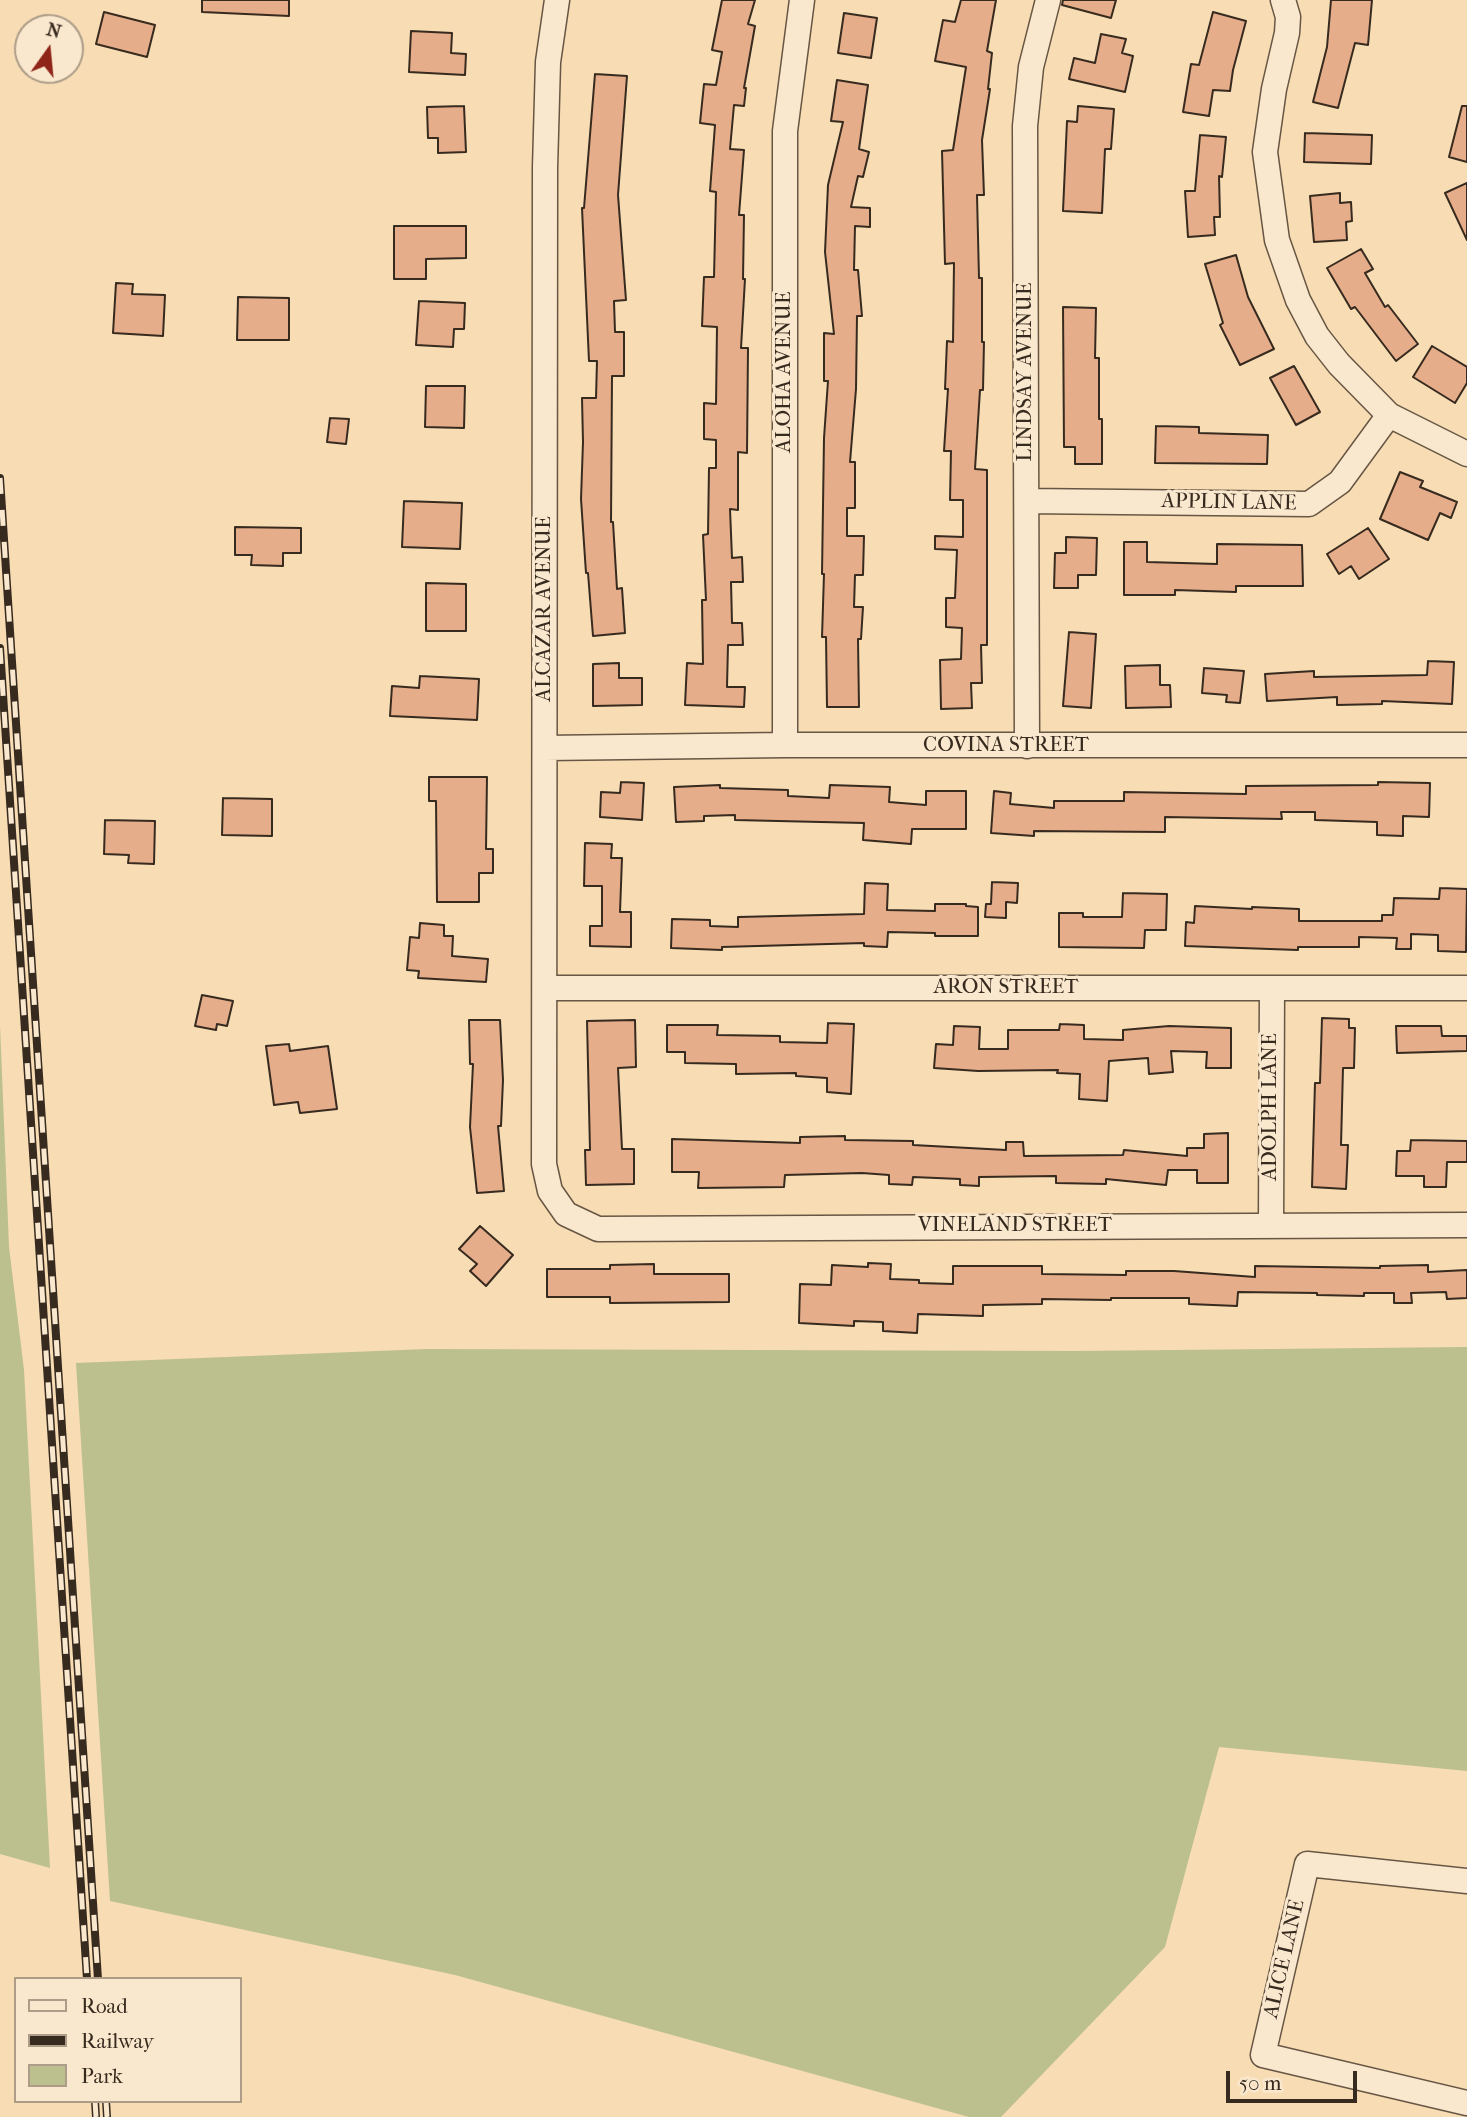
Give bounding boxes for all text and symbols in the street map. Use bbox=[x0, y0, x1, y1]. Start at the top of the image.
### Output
north arrow bbox=[14, 14, 84, 84]
text: N bbox=[44, 18, 64, 43]
street label: LINDSAY AVENUE bbox=[1013, 282, 1039, 462]
street label: ALOHA AVENUE bbox=[772, 291, 798, 453]
street label: APPLIN LANE bbox=[1161, 489, 1297, 517]
street label: ALCAZAR AVENUE bbox=[532, 516, 558, 702]
street label: COVINA STREET bbox=[923, 733, 1089, 759]
street label: ARON STREET bbox=[933, 975, 1079, 1001]
street label: ADOLPH LANE bbox=[1258, 1033, 1284, 1181]
street label: VINELAND STREET bbox=[918, 1213, 1112, 1239]
street label: ALICE LANE bbox=[1259, 1897, 1311, 2021]
legend bbox=[14, 1977, 242, 2103]
text: Road bbox=[81, 1994, 128, 2018]
text: Railway bbox=[81, 2029, 154, 2053]
scale bar bbox=[1229, 2058, 1360, 2102]
text: Park bbox=[81, 2064, 123, 2088]
text: 50 m bbox=[1239, 2071, 1282, 2095]

